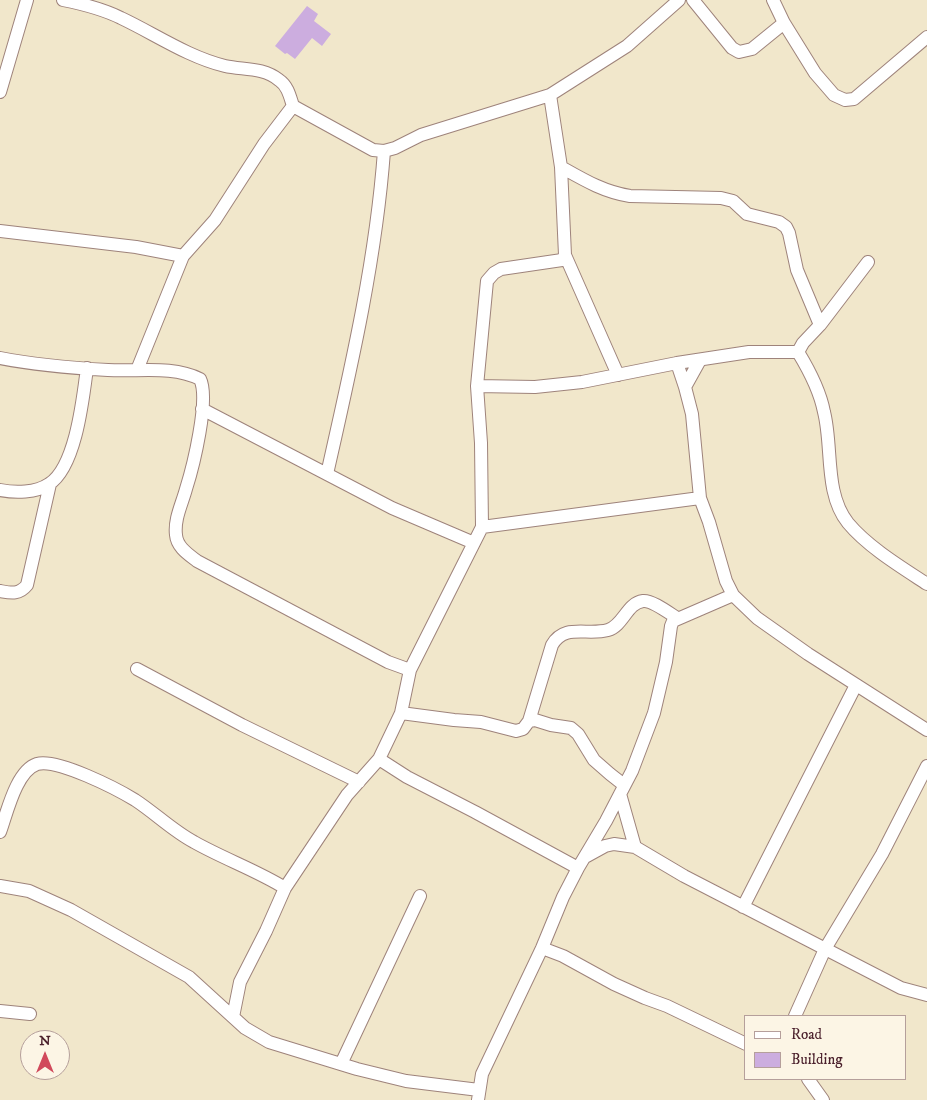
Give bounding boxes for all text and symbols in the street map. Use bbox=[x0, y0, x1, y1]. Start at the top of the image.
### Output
legend bbox=[744, 1015, 907, 1080]
text: Road bbox=[791, 1025, 822, 1044]
north arrow bbox=[20, 1030, 70, 1080]
text: N bbox=[39, 1032, 51, 1050]
text: Building bbox=[791, 1050, 843, 1069]

